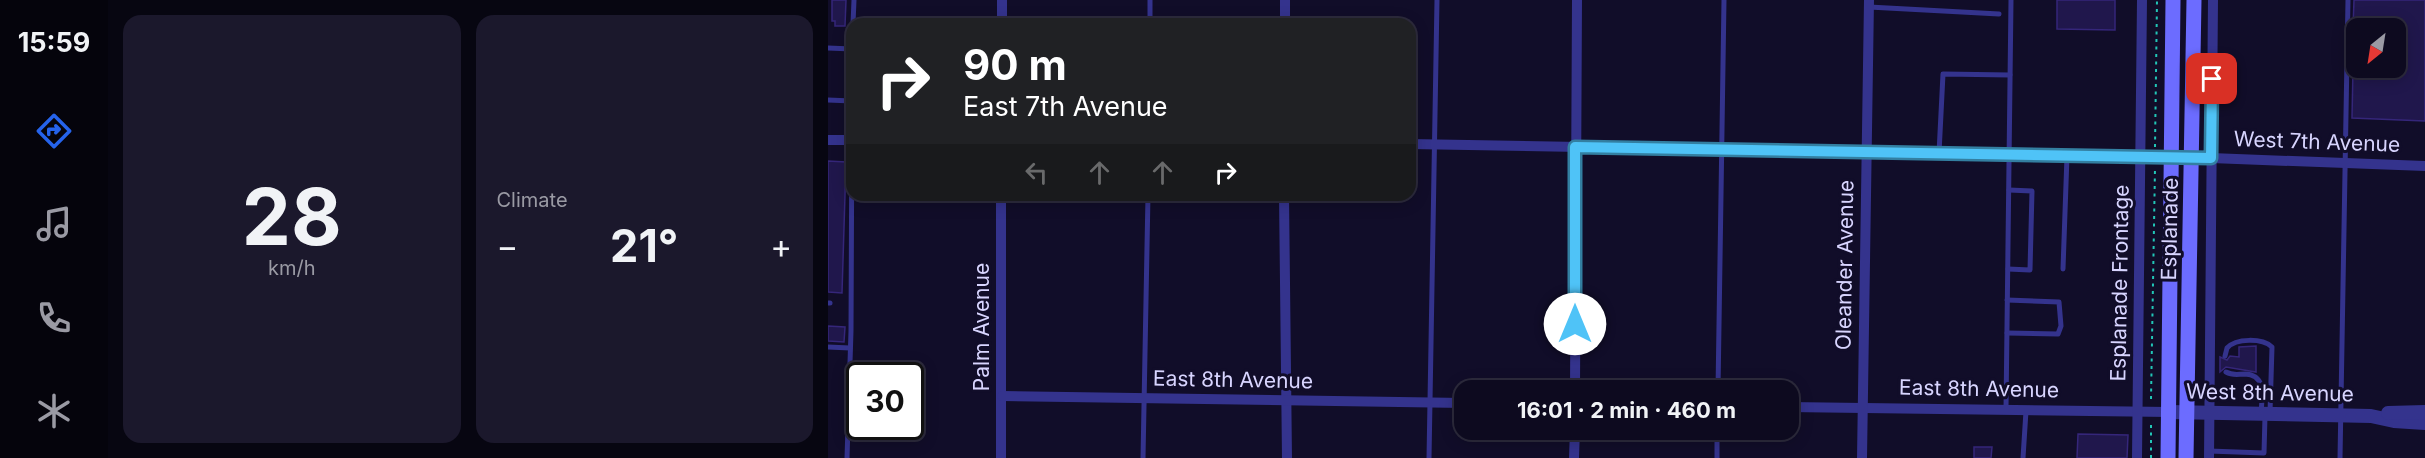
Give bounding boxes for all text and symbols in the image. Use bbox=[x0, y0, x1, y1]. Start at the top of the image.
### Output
north arrow bbox=[2346, 18, 2406, 78]
map controls bbox=[2346, 18, 2406, 78]
text: 15:59 bbox=[18, 26, 90, 59]
text: 90 m bbox=[963, 39, 1067, 90]
icon: right bbox=[864, 42, 942, 120]
pin bbox=[2186, 53, 2237, 104]
icon: arrive bbox=[2195, 62, 2228, 95]
text: East 7th Avenue bbox=[963, 90, 1168, 123]
icon: directions bbox=[33, 110, 75, 152]
street label: West 7th Avenue bbox=[2233, 126, 2401, 157]
icon: left bbox=[1020, 156, 1053, 189]
icon: ahead bbox=[1083, 156, 1116, 189]
icon: ahead bbox=[1146, 156, 1179, 189]
icon: right bbox=[1209, 156, 1242, 189]
text: 28 bbox=[242, 169, 342, 264]
street label: Esplanade bbox=[2156, 177, 2183, 281]
street label: Oleander Avenue bbox=[1831, 180, 1858, 350]
street label: Esplanade Frontage bbox=[2105, 184, 2134, 382]
text: Climate bbox=[497, 188, 568, 212]
icon: music bbox=[33, 203, 75, 245]
text: 21° bbox=[610, 218, 678, 273]
text: − bbox=[497, 226, 518, 266]
text: + bbox=[770, 226, 792, 266]
text: km/h bbox=[268, 256, 316, 280]
street label: Palm Avenue bbox=[969, 263, 994, 391]
position arrow bbox=[1543, 292, 1607, 356]
icon: phone bbox=[33, 297, 75, 339]
speed limit sign: 30 bbox=[846, 362, 924, 440]
street label: East 8th Avenue bbox=[1153, 366, 1313, 393]
street label: East 8th Avenue bbox=[1899, 375, 2059, 402]
street label: West 8th Avenue bbox=[2186, 379, 2354, 406]
icon: climate bbox=[33, 390, 75, 432]
text: 16:01 · 2 min · 460 m bbox=[1517, 397, 1736, 423]

